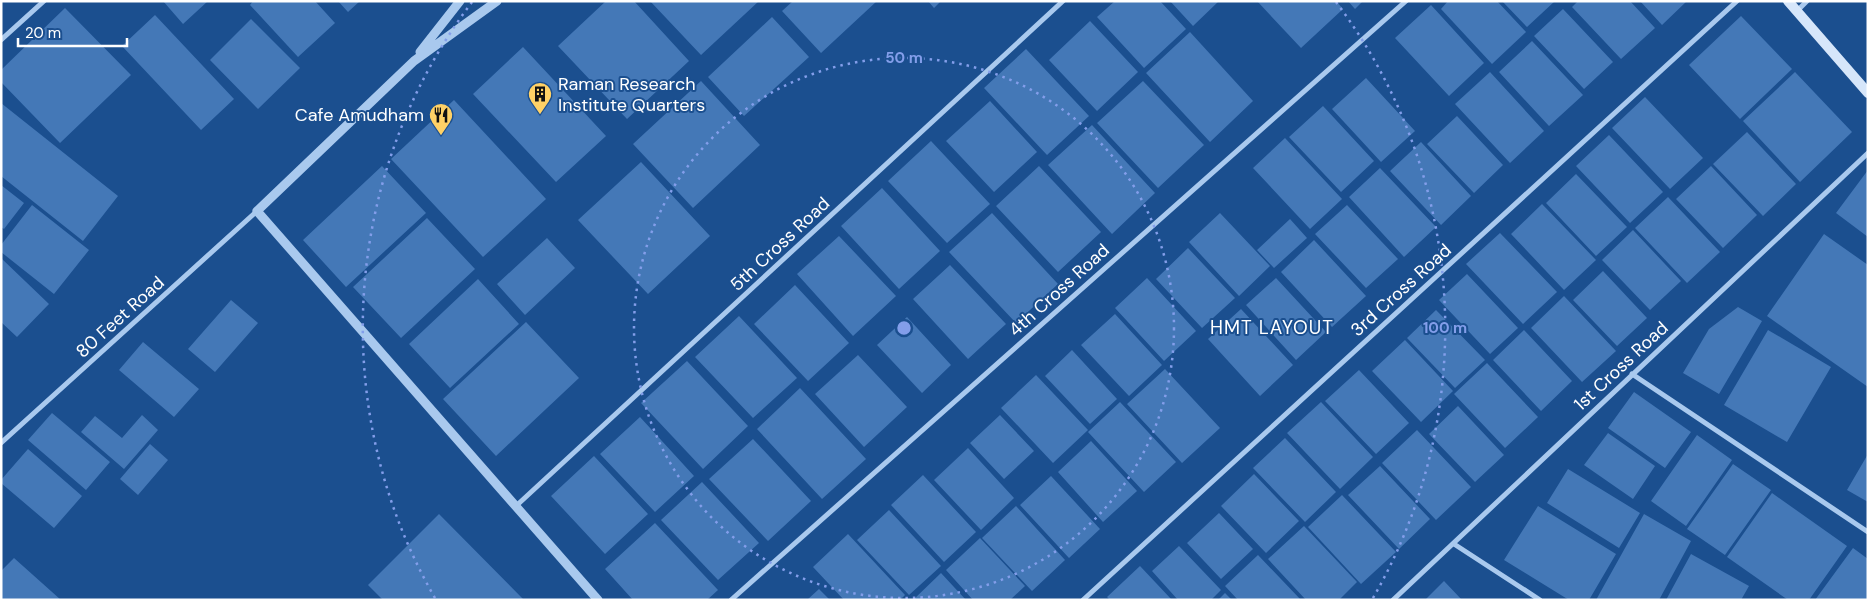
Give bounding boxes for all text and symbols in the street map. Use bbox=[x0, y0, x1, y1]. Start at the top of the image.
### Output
scale bar bbox=[18, 15, 126, 47]
text: 20 m bbox=[25, 23, 61, 43]
text: 50 m bbox=[885, 48, 923, 68]
place label: Raman Research Institute Quarters bbox=[558, 72, 705, 117]
building icon: Raman Research Institute Quarters bbox=[527, 81, 553, 115]
restaurant icon: Cafe Amudham bbox=[428, 102, 454, 136]
place label: Cafe Amudham bbox=[295, 103, 424, 127]
street label: 5th Cross Road bbox=[725, 192, 835, 296]
street label: 4th Cross Road bbox=[1003, 238, 1115, 342]
street label: 3rd Cross Road bbox=[1346, 238, 1456, 342]
street label: 80 Feet Road bbox=[71, 271, 169, 363]
district label: HMT LAYOUT bbox=[1210, 315, 1334, 340]
street label: 1st Cross Road bbox=[1569, 316, 1673, 416]
text: 100 m bbox=[1423, 318, 1467, 338]
centre of rings bbox=[895, 319, 913, 337]

